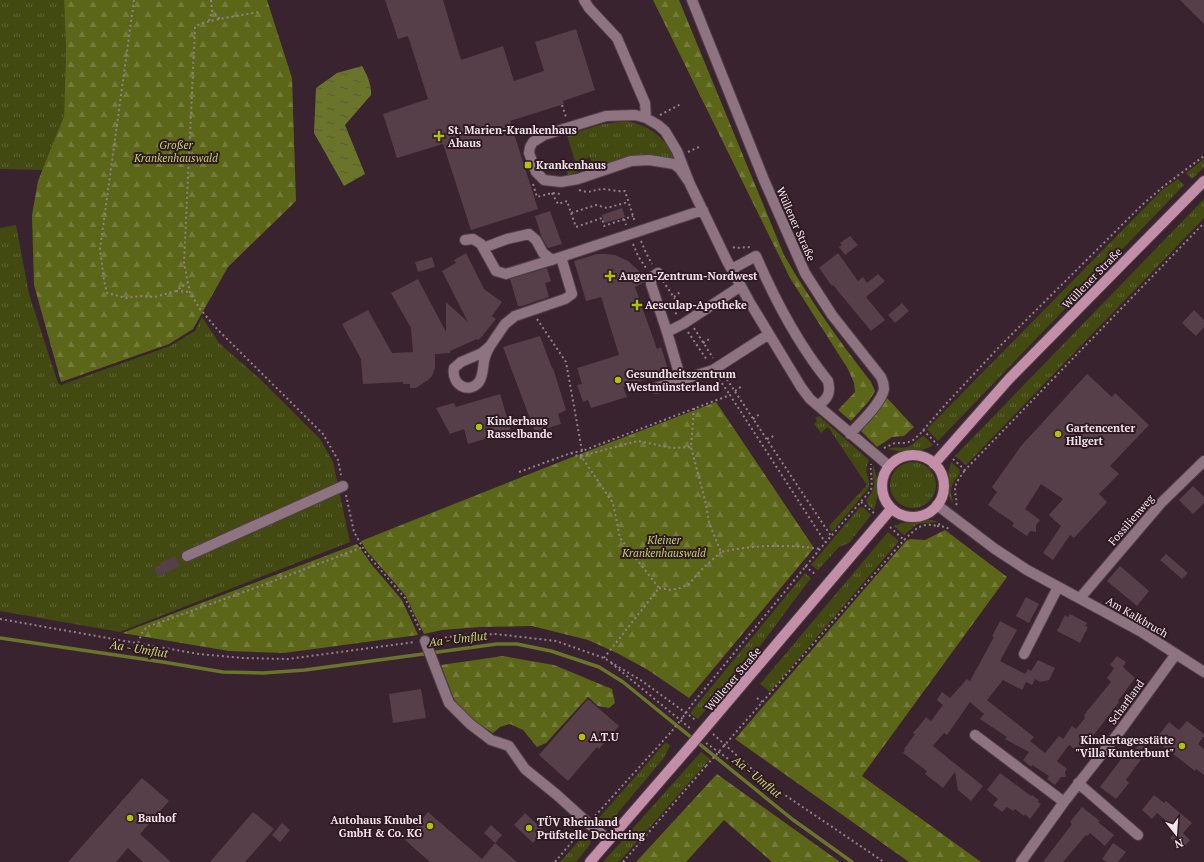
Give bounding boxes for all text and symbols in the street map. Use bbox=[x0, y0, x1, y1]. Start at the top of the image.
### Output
place label: St. Marien-Krankenhaus Ahaus bbox=[448, 123, 577, 150]
marker: St. Marien-Krankenhaus Ahaus bbox=[433, 130, 445, 142]
park label: Großer Krankenhauswald bbox=[133, 138, 218, 165]
place label: Krankenhaus bbox=[536, 158, 606, 172]
marker: Krankenhaus bbox=[523, 160, 533, 170]
street label: Wüllener Straße bbox=[773, 185, 819, 264]
street label: Wüllener Straße bbox=[1059, 244, 1125, 311]
place label: Augen-Zentrum-Nordwest bbox=[619, 269, 758, 283]
marker: Augen-Zentrum-Nordwest bbox=[604, 270, 616, 282]
place label: Aesculap-Apotheke bbox=[645, 298, 747, 312]
marker: Aesculap-Apotheke bbox=[632, 300, 642, 310]
place label: Gesundheitszentrum Westmünsterland bbox=[626, 367, 737, 394]
marker: Gesundheitszentrum Westmünsterland bbox=[613, 375, 623, 385]
place label: Kinderhaus Rasselbande bbox=[487, 414, 553, 441]
place label: Gartencenter Hilgert bbox=[1066, 421, 1135, 448]
marker: Kinderhaus Rasselbande bbox=[474, 422, 484, 432]
marker: Gartencenter Hilgert bbox=[1053, 429, 1063, 439]
street label: Fossilienweg bbox=[1105, 492, 1157, 548]
park label: Kleiner Krankenhauswald bbox=[621, 533, 706, 560]
street label: Am Kalkbruch bbox=[1103, 594, 1171, 641]
water label: Aa - Umflut bbox=[427, 627, 489, 650]
water label: Aa - Umflut bbox=[108, 636, 170, 661]
street label: Wüllener Straße bbox=[702, 644, 764, 714]
street label: Scharfland bbox=[1105, 677, 1147, 727]
place label: A.T.U bbox=[590, 730, 619, 744]
marker: A.T.U bbox=[577, 732, 587, 742]
place label: Kindertagesstätte "Villa Kunterbunt" bbox=[1075, 733, 1174, 760]
marker: Kindertagesstätte "Villa Kunterbunt" bbox=[1177, 741, 1187, 751]
water label: Aa - Umflut bbox=[729, 752, 786, 802]
place label: Bauhof bbox=[138, 811, 177, 825]
marker: Bauhof bbox=[125, 813, 135, 823]
place label: Autohaus Knubel GmbH & Co. KG bbox=[331, 813, 422, 840]
north arrow bbox=[1156, 814, 1196, 854]
place label: TÜV Rheinland Prüfstelle Dechering bbox=[537, 815, 646, 842]
marker: Autohaus Knubel GmbH & Co. KG bbox=[425, 821, 435, 831]
marker: TÜV Rheinland Prüfstelle Dechering bbox=[524, 823, 534, 833]
text: N bbox=[1172, 836, 1185, 852]

